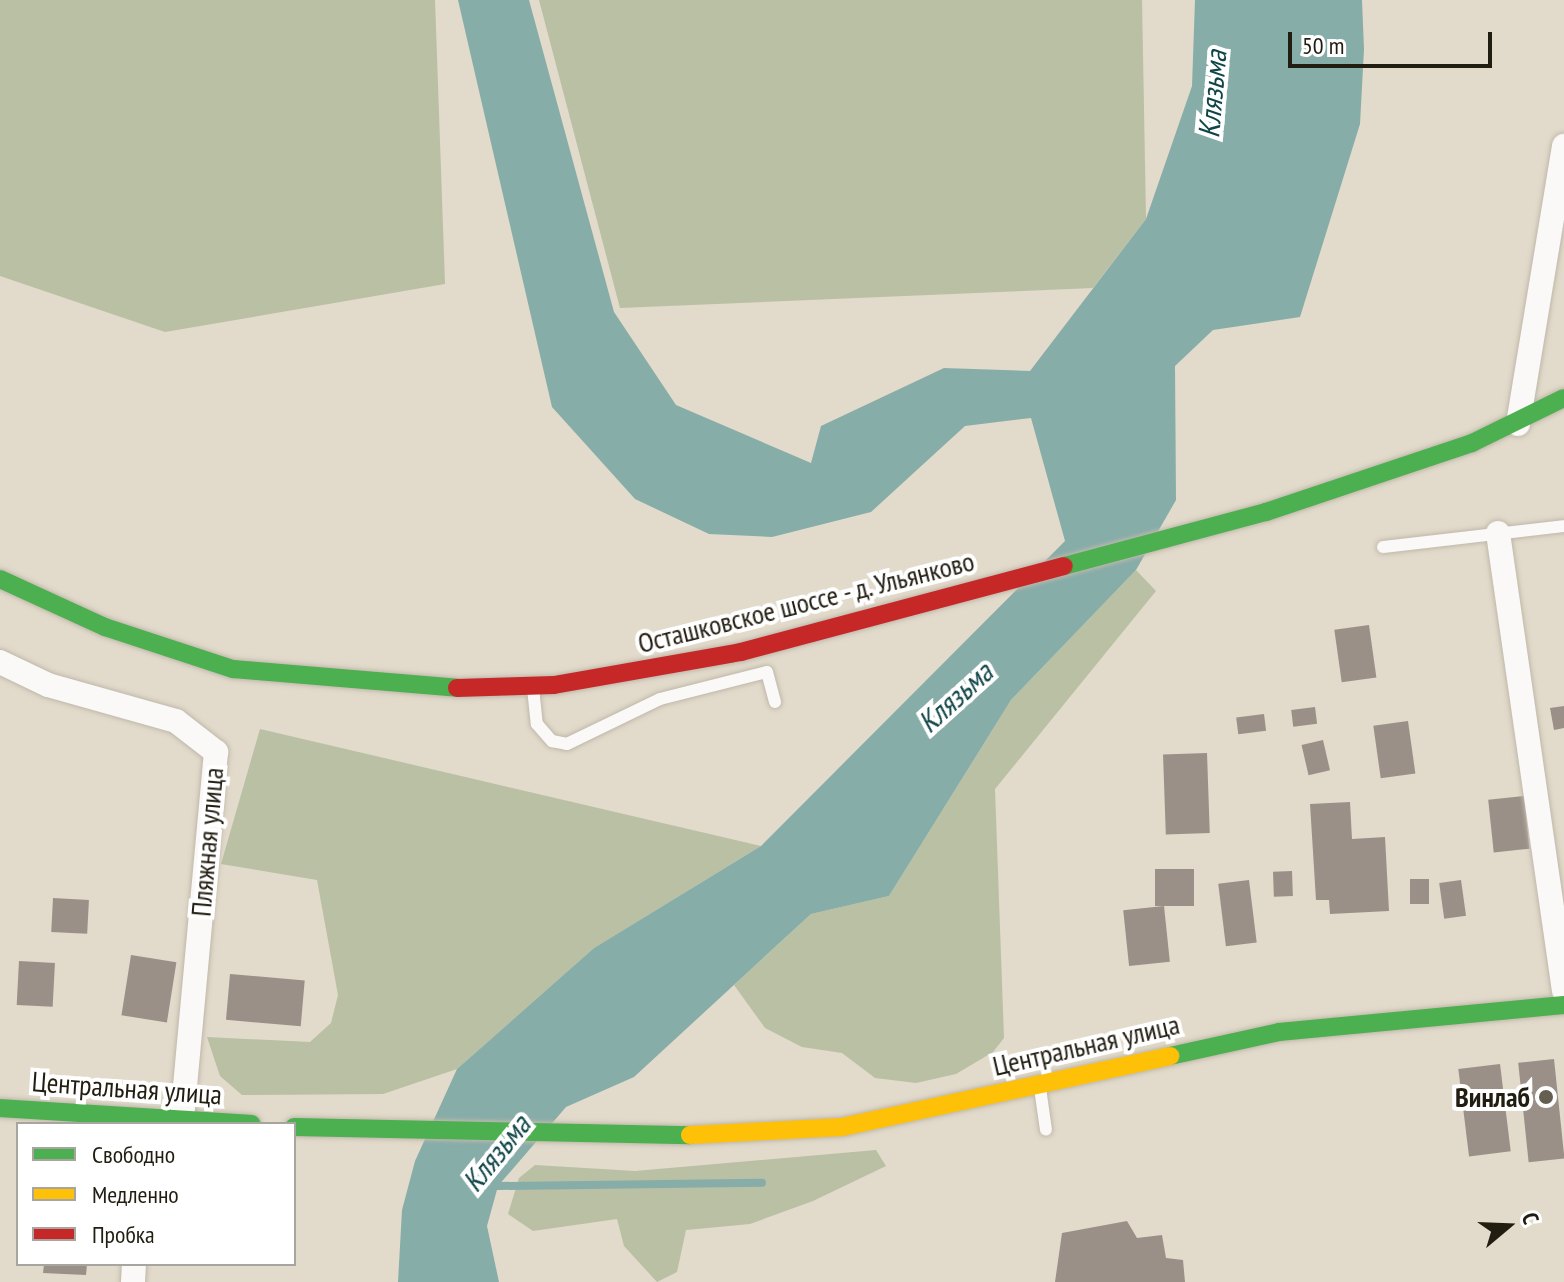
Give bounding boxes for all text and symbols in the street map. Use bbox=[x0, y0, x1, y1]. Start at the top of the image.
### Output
scale bar bbox=[1292, 16, 1496, 66]
text: 50 m bbox=[1302, 30, 1344, 61]
water label: Клязьма bbox=[1190, 49, 1234, 139]
street label: Осташковское шоссе - д. Ульянково bbox=[632, 543, 980, 661]
water label: Клязьма bbox=[910, 654, 1000, 740]
street label: Пляжная улица bbox=[184, 766, 230, 918]
street label: Центральная улица bbox=[989, 1007, 1183, 1083]
street label: Центральная улица bbox=[31, 1065, 223, 1111]
place label: Винлаб bbox=[1455, 1080, 1530, 1114]
marker: Винлаб bbox=[1537, 1088, 1555, 1106]
water label: Клязьма bbox=[454, 1108, 538, 1198]
legend bbox=[16, 1122, 296, 1266]
text: Свободно bbox=[92, 1139, 175, 1170]
text: Медленно bbox=[92, 1179, 179, 1210]
north arrow bbox=[1468, 1186, 1548, 1266]
text: С bbox=[1516, 1209, 1546, 1228]
text: Пробка bbox=[92, 1219, 155, 1250]

